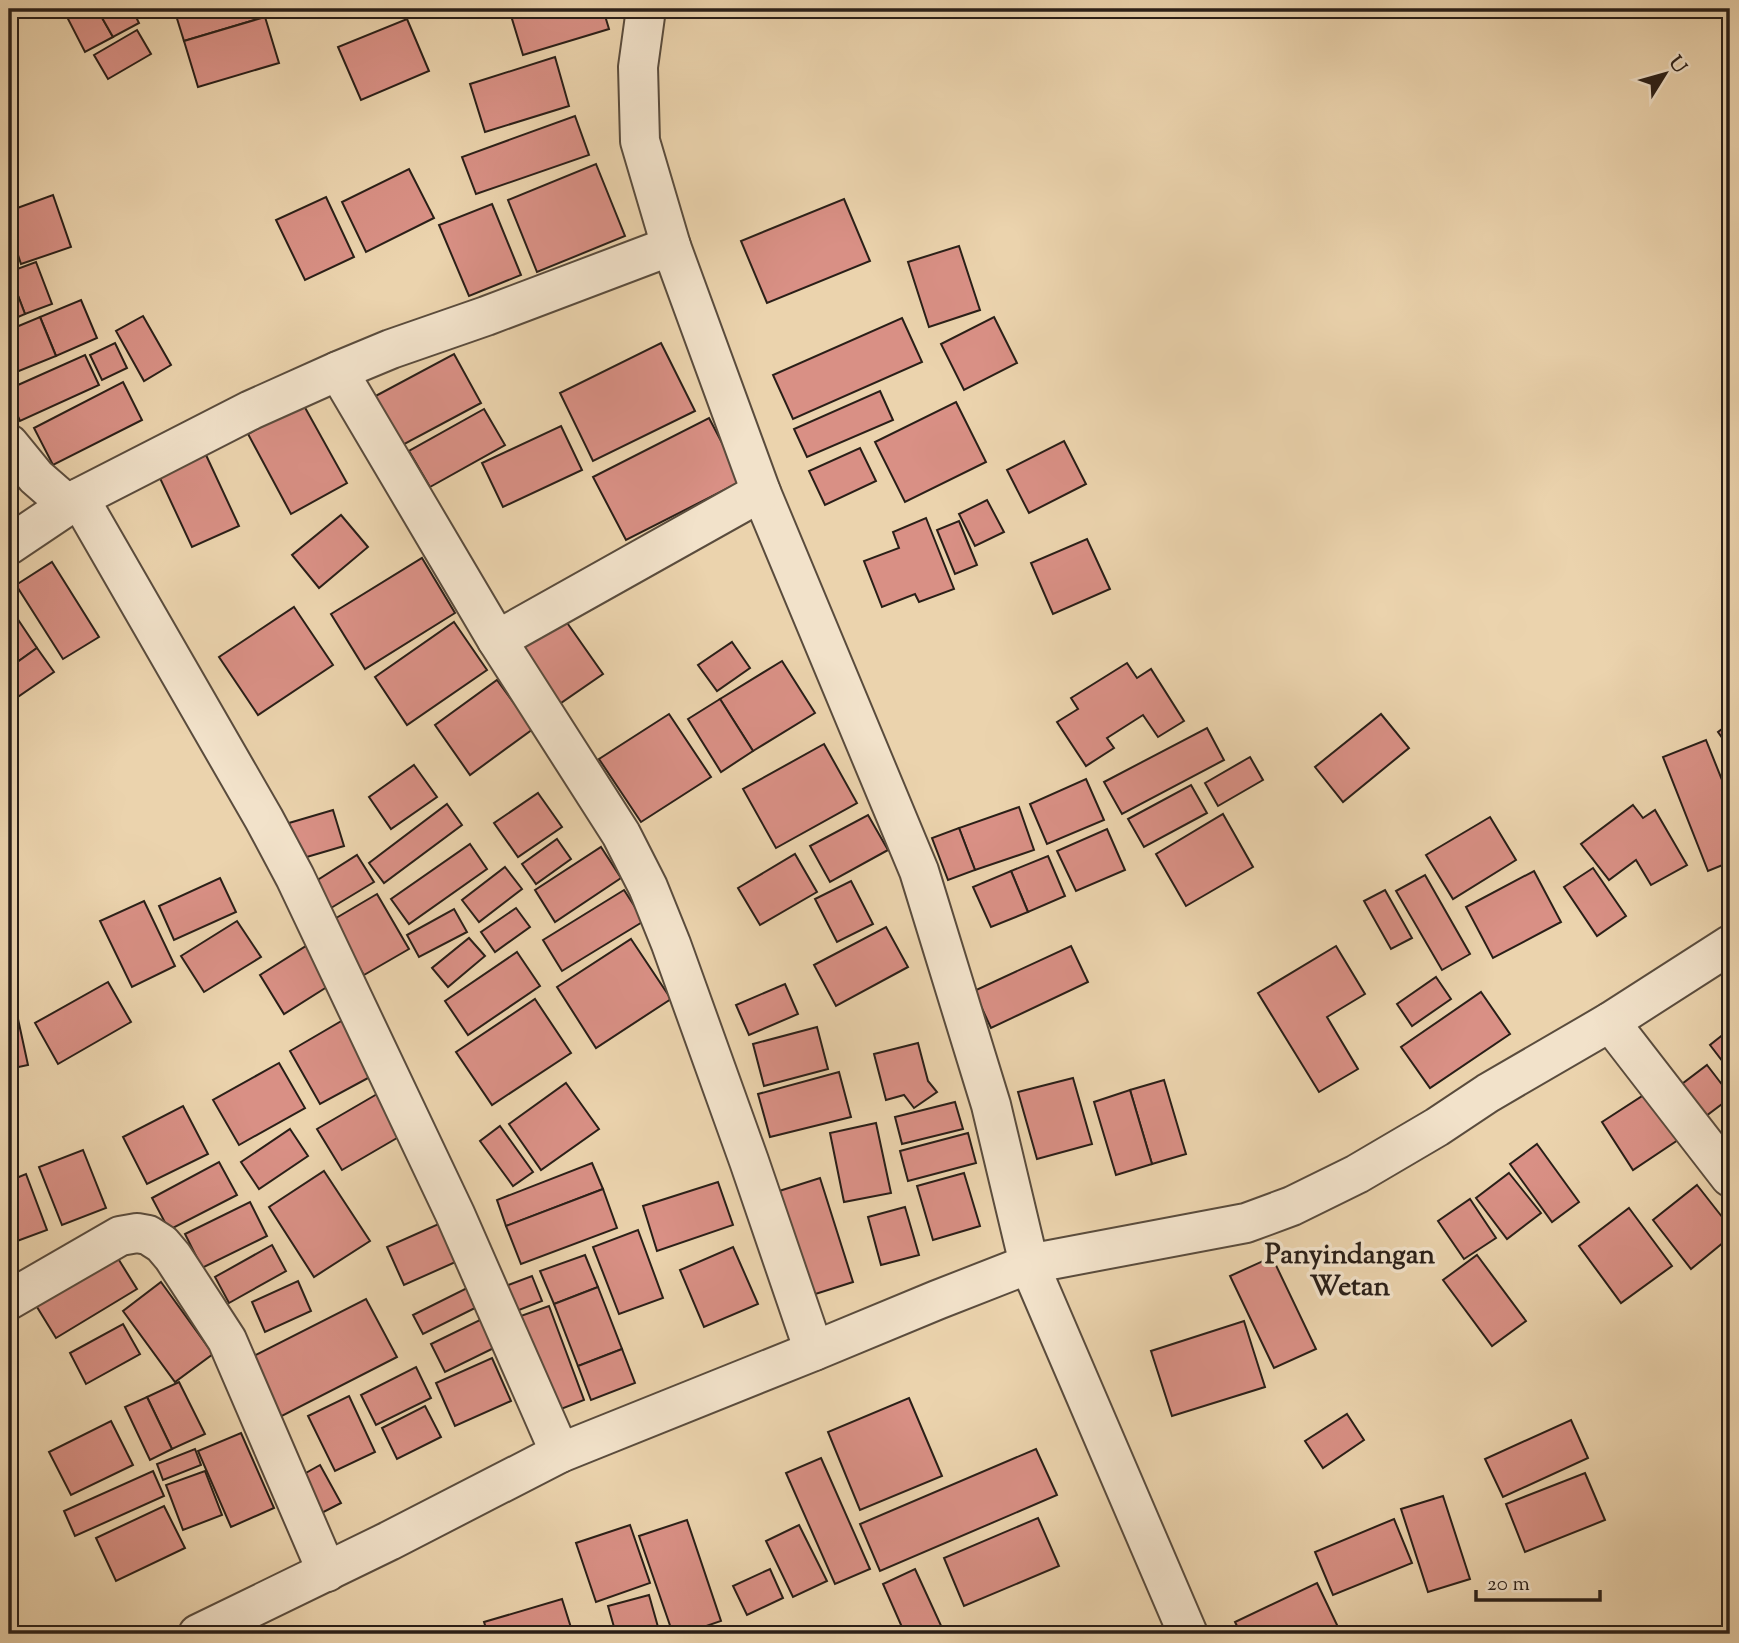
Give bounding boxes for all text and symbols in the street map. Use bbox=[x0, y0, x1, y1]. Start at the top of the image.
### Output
north arrow bbox=[1630, 38, 1700, 108]
text: U bbox=[1661, 51, 1692, 80]
district label: Panyindangan Wetan bbox=[1265, 1236, 1436, 1308]
scale bar bbox=[1476, 1559, 1601, 1603]
text: 20 m bbox=[1487, 1570, 1530, 1600]

